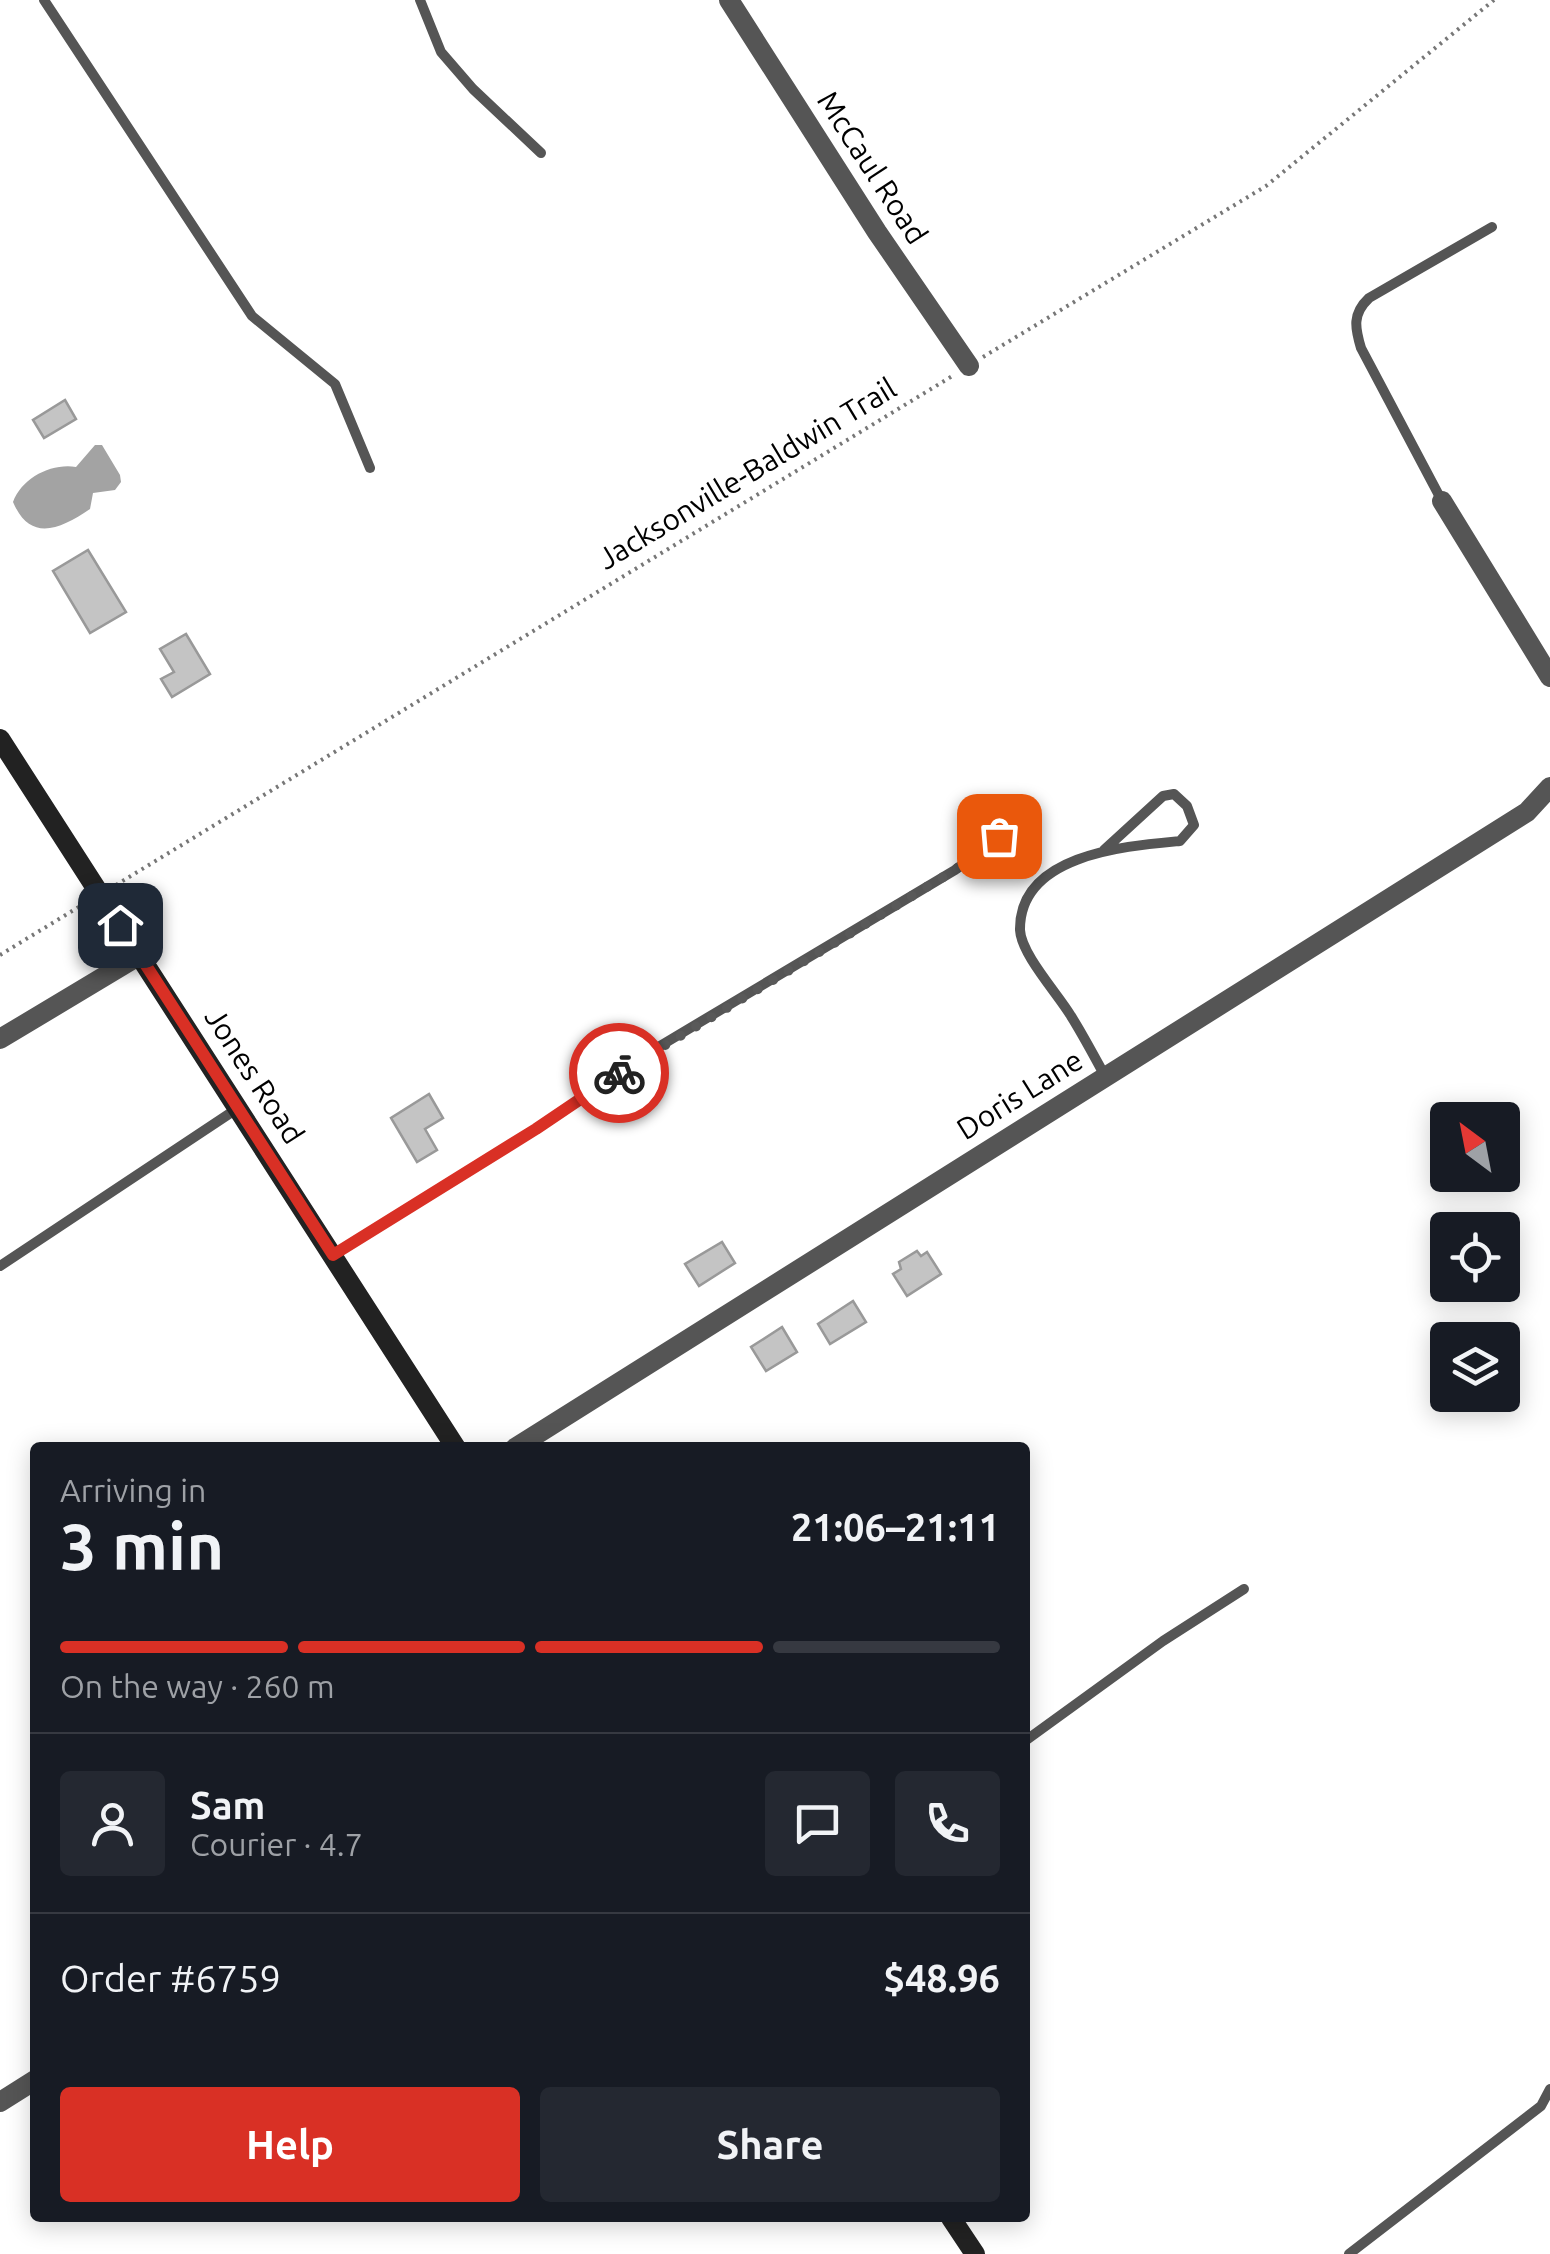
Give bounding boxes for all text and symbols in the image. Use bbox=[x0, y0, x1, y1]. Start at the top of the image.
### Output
street label: McCaul Road bbox=[811, 85, 935, 250]
street label: Jacksonville-Baldwin Trail bbox=[591, 370, 902, 576]
pin bbox=[957, 794, 1042, 879]
icon: bag bbox=[972, 809, 1027, 864]
pin bbox=[78, 883, 163, 968]
icon: home bbox=[93, 898, 148, 953]
street label: Jones Road bbox=[198, 1001, 311, 1150]
courier bbox=[569, 1023, 669, 1123]
street label: Doris Lane bbox=[950, 1042, 1089, 1146]
icon: bike bbox=[592, 1046, 647, 1101]
north arrow bbox=[1430, 1102, 1520, 1192]
map controls bbox=[1430, 1102, 1520, 1412]
button: locate bbox=[1430, 1212, 1520, 1302]
button: layers bbox=[1430, 1322, 1520, 1412]
text: Arriving in bbox=[60, 1472, 206, 1508]
text: 21:06–21:11 bbox=[791, 1506, 1000, 1548]
text: 3 min bbox=[60, 1509, 224, 1582]
text: On the way · 260 m bbox=[60, 1668, 335, 1704]
button: person bbox=[60, 1771, 165, 1876]
button: chat bbox=[765, 1771, 870, 1876]
button: phone bbox=[895, 1771, 1000, 1876]
text: Sam bbox=[190, 1784, 265, 1826]
text: Courier · 4.7 bbox=[190, 1826, 363, 1862]
text: Order #6759 bbox=[60, 1957, 281, 1999]
text: $48.96 bbox=[883, 1957, 1000, 1999]
button: Help bbox=[60, 2087, 520, 2202]
button: Share bbox=[540, 2087, 1000, 2202]

